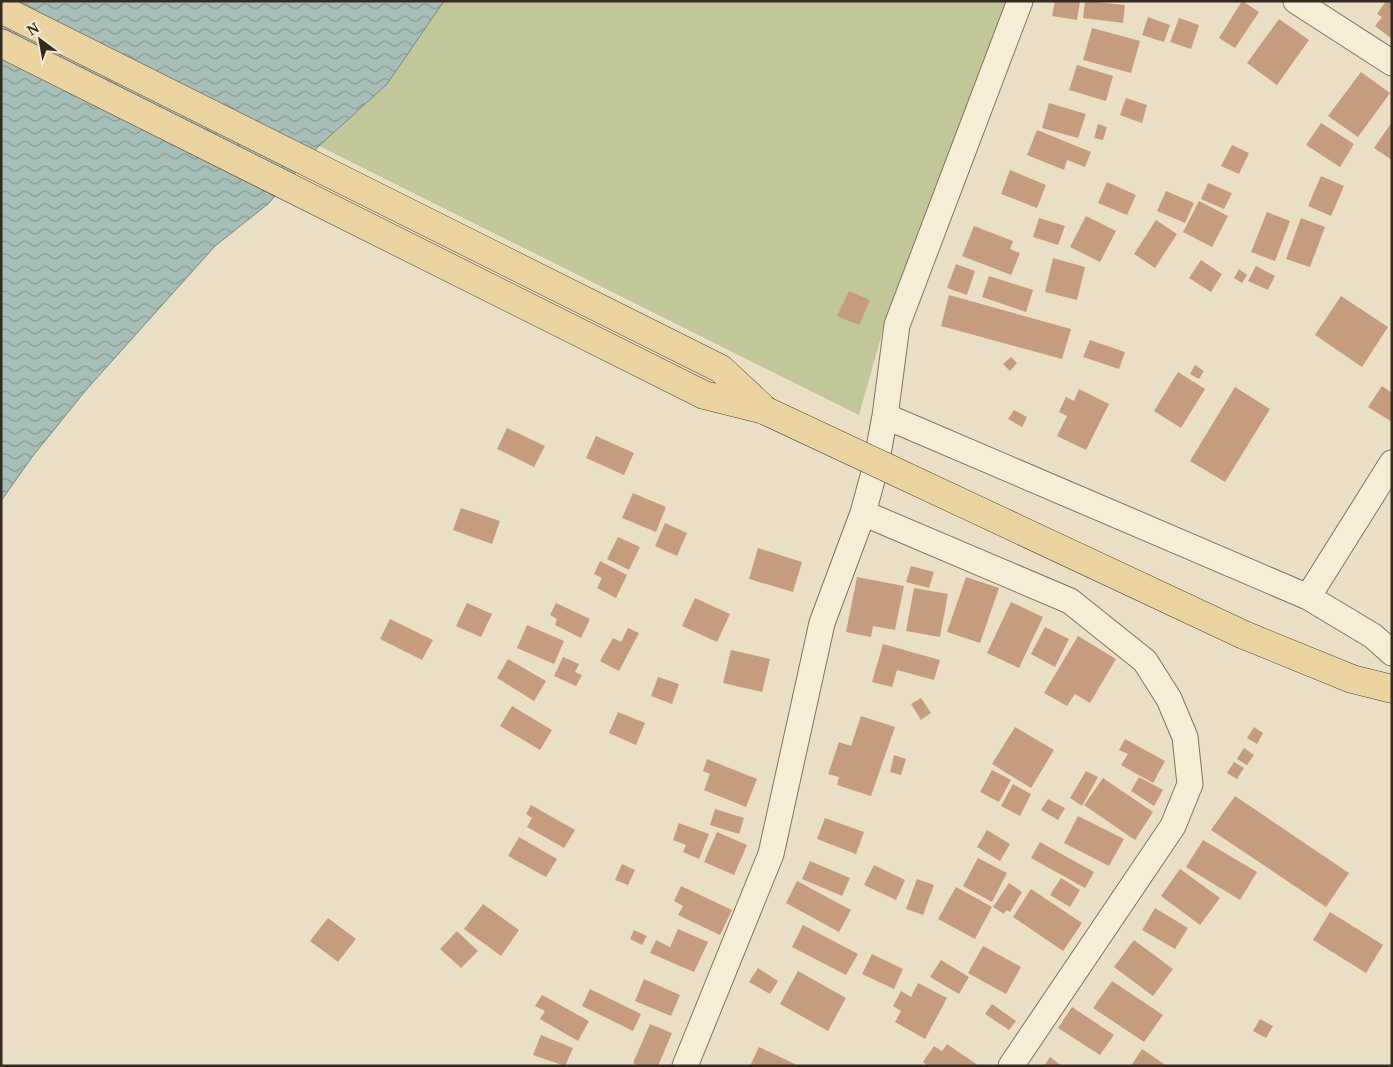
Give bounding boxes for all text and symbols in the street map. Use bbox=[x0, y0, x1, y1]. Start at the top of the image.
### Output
north arrow bbox=[15, 15, 65, 65]
text: N bbox=[23, 18, 43, 40]

